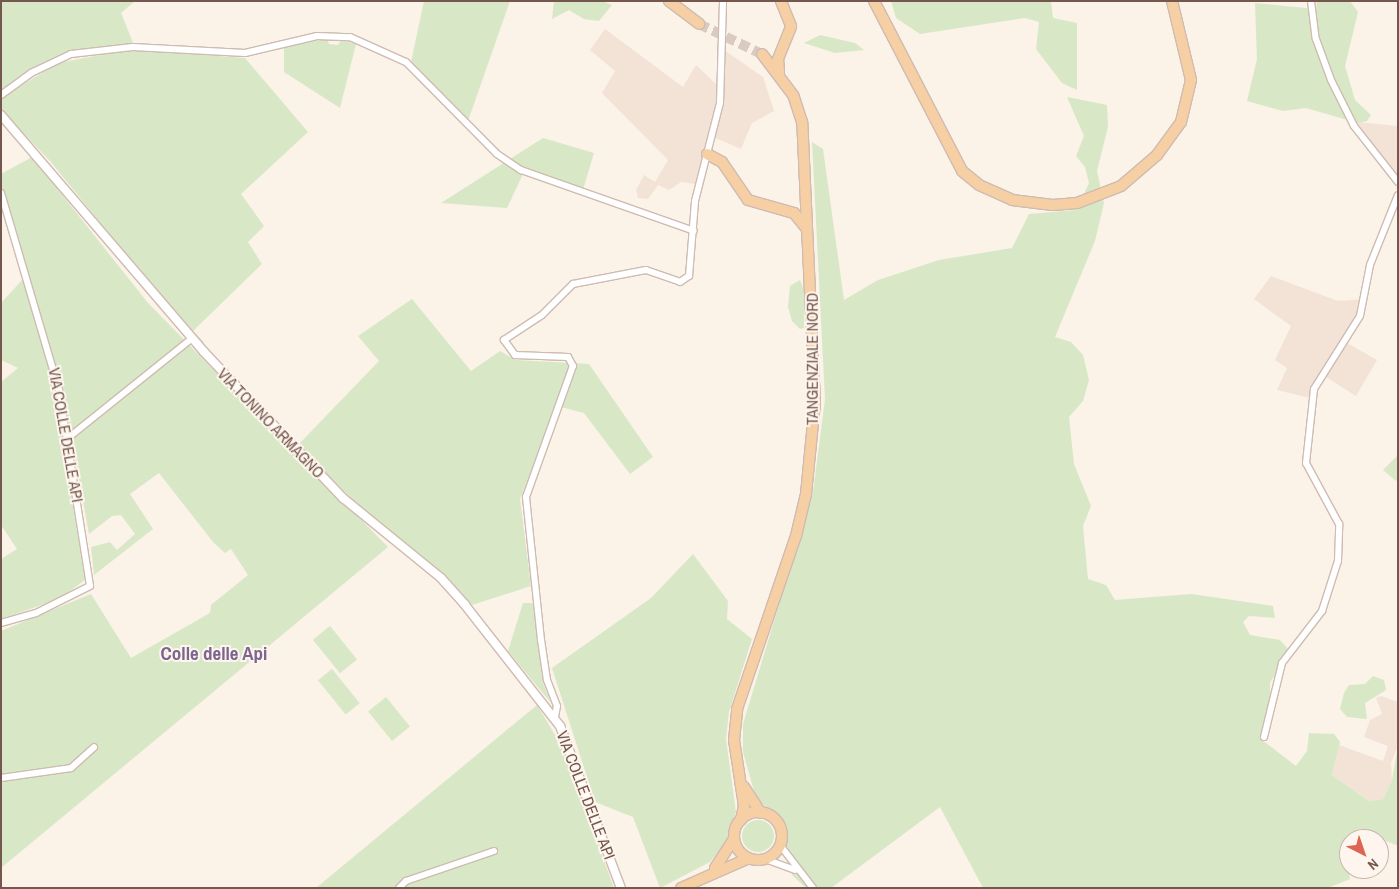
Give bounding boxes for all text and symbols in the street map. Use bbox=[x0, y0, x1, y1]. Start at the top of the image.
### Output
street label: TANGENZIALE NORD bbox=[802, 293, 822, 425]
street label: VIA TONINO ARMAGNO bbox=[213, 363, 329, 483]
street label: VIA COLLE DELLE API bbox=[45, 365, 87, 505]
district label: Colle delle Api bbox=[160, 643, 268, 665]
street label: VIA COLLE DELLE API bbox=[552, 727, 620, 863]
north arrow bbox=[1339, 829, 1389, 879]
text: N bbox=[1364, 855, 1382, 874]

